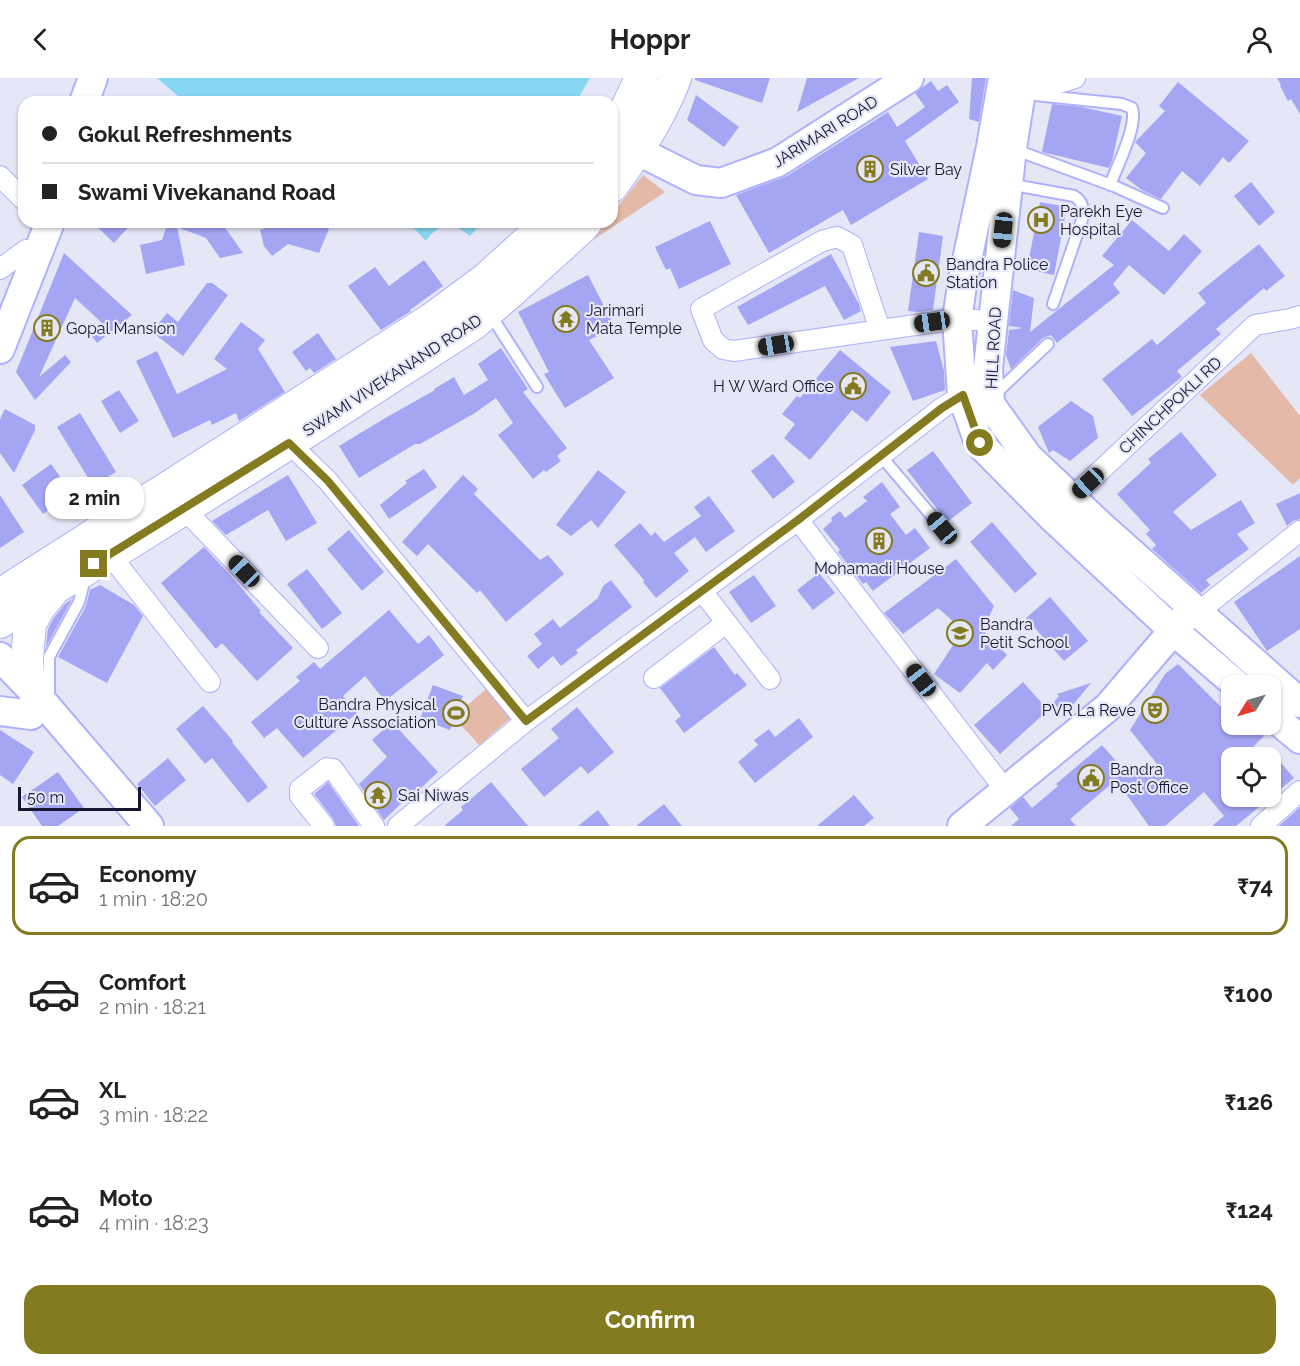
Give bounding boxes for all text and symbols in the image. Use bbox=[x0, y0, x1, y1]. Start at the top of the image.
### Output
icon: back bbox=[24, 23, 57, 56]
icon: person bbox=[1243, 23, 1276, 56]
text: Hoppr bbox=[610, 24, 690, 55]
street label: JARIMARI ROAD bbox=[769, 91, 881, 171]
text: Gokul Refreshments bbox=[78, 121, 292, 147]
building icon: Silver Bay bbox=[855, 154, 885, 184]
place label: Silver Bay bbox=[890, 160, 962, 179]
text: Swami Vivekanand Road bbox=[78, 179, 336, 205]
place label: Parekh Eye Hospital bbox=[1060, 202, 1142, 239]
hospital icon: Parekh Eye Hospital bbox=[1026, 205, 1056, 235]
car bbox=[992, 211, 1014, 249]
place label: Bandra Police Station bbox=[946, 255, 1048, 292]
public building icon: Bandra Police Station bbox=[911, 258, 941, 288]
place label: Jarimari Mata Temple bbox=[586, 301, 682, 338]
temple icon: Jarimari Mata Temple bbox=[551, 304, 581, 334]
street label: HILL ROAD bbox=[982, 306, 1005, 390]
street label: SWAMI VIVEKANAND ROAD bbox=[299, 310, 485, 440]
car bbox=[913, 311, 951, 333]
building icon: Gopal Mansion bbox=[32, 313, 62, 343]
place label: Gopal Mansion bbox=[66, 319, 176, 338]
car bbox=[757, 333, 795, 357]
street label: CHINCHPOKLI RD bbox=[1115, 353, 1226, 458]
public building icon: H W Ward Office bbox=[838, 371, 868, 401]
place label: H W Ward Office bbox=[713, 377, 834, 396]
route start bbox=[966, 429, 993, 456]
car bbox=[1069, 464, 1107, 502]
callout: 2 min bbox=[44, 477, 144, 519]
text: 2 min bbox=[69, 486, 120, 510]
car bbox=[924, 508, 960, 548]
building icon: Mohamadi House bbox=[864, 526, 894, 556]
route end bbox=[80, 550, 107, 577]
car bbox=[225, 552, 263, 590]
place label: Mohamadi House bbox=[814, 559, 944, 578]
place label: Bandra Petit School bbox=[980, 615, 1069, 652]
school or university icon: Bandra Petit School bbox=[945, 618, 975, 648]
car bbox=[903, 660, 939, 700]
north arrow bbox=[1221, 675, 1281, 735]
map controls bbox=[1221, 675, 1281, 807]
place label: Bandra Physical Culture Association bbox=[294, 695, 437, 732]
theatre icon: PVR La Reve bbox=[1140, 695, 1170, 725]
sports icon: Bandra Physical Culture Association bbox=[441, 698, 471, 728]
place label: PVR La Reve bbox=[1042, 701, 1136, 720]
button: locate bbox=[1221, 747, 1281, 807]
place label: Bandra Post Office bbox=[1110, 760, 1188, 797]
public building icon: Bandra Post Office bbox=[1076, 763, 1106, 793]
temple icon: Sai Niwas bbox=[363, 780, 393, 810]
scale bar bbox=[18, 784, 141, 812]
place label: Sai Niwas bbox=[398, 786, 469, 805]
text: 50 m bbox=[27, 788, 64, 807]
icon: car bbox=[27, 859, 81, 913]
text: Economy bbox=[99, 861, 197, 887]
text: ₹74 bbox=[1237, 873, 1273, 899]
text: 1 min · 18:20 bbox=[99, 887, 208, 911]
icon: car bbox=[27, 967, 81, 1021]
text: Comfort bbox=[99, 969, 186, 995]
text: ₹100 bbox=[1223, 981, 1273, 1007]
text: 2 min · 18:21 bbox=[99, 995, 206, 1019]
icon: car bbox=[27, 1075, 81, 1129]
text: XL bbox=[99, 1077, 126, 1103]
text: ₹126 bbox=[1225, 1089, 1273, 1115]
text: 3 min · 18:22 bbox=[99, 1103, 208, 1127]
icon: car bbox=[27, 1183, 81, 1237]
text: Moto bbox=[99, 1185, 153, 1211]
text: ₹124 bbox=[1225, 1197, 1273, 1223]
text: 4 min · 18:23 bbox=[99, 1211, 209, 1235]
button: Confirm bbox=[24, 1285, 1276, 1354]

